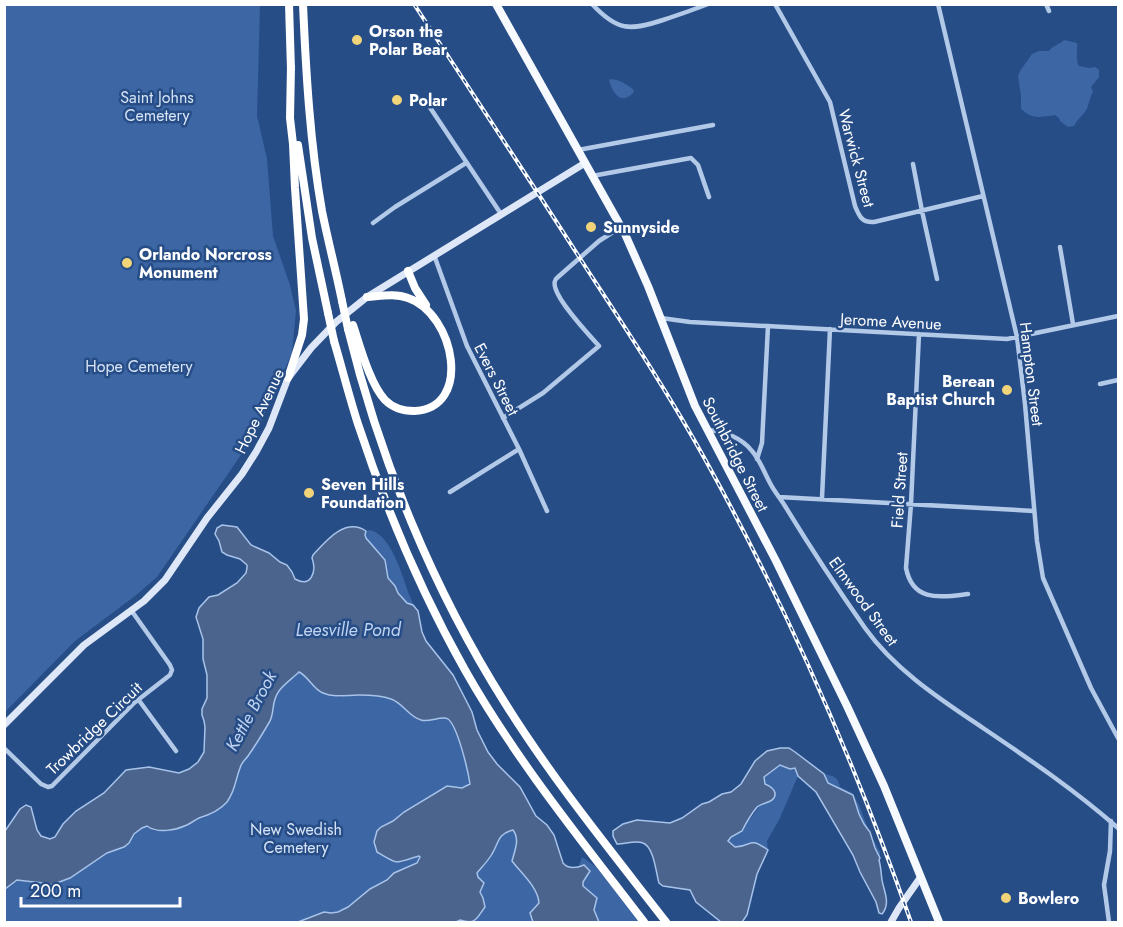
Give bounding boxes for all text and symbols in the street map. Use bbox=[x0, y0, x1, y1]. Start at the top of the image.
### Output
place label: Orson the Polar Bear bbox=[369, 20, 448, 61]
marker: Orson the Polar Bear bbox=[350, 33, 364, 47]
park label: Saint Johns Cemetery bbox=[120, 86, 194, 127]
place label: Polar bbox=[409, 89, 448, 112]
marker: Polar bbox=[390, 93, 404, 107]
street label: Warwick Street bbox=[832, 107, 881, 210]
place label: Sunnyside bbox=[603, 216, 680, 239]
marker: Sunnyside bbox=[584, 220, 598, 234]
place label: Orlando Norcross Monument bbox=[139, 243, 272, 284]
marker: Orlando Norcross Monument bbox=[120, 256, 134, 270]
street label: Jerome Avenue bbox=[838, 307, 942, 336]
street label: Hampton Street bbox=[1014, 321, 1049, 428]
street label: Evers Street bbox=[468, 339, 525, 420]
park label: Hope Cemetery bbox=[85, 355, 194, 378]
street label: Hope Avenue bbox=[229, 365, 290, 458]
place label: Berean Baptist Church bbox=[886, 370, 995, 411]
marker: Berean Baptist Church bbox=[1000, 383, 1014, 397]
street label: Southbridge Street bbox=[697, 393, 775, 516]
street label: Field Street bbox=[885, 451, 914, 529]
place label: Seven Hills Foundation bbox=[321, 473, 404, 514]
marker: Seven Hills Foundation bbox=[302, 486, 316, 500]
street label: Elmwood Street bbox=[823, 552, 904, 651]
water label: Leesville Pond bbox=[295, 617, 402, 643]
water label: Kettle Brook bbox=[219, 665, 284, 756]
street label: Trowbridge Circuit bbox=[41, 676, 147, 780]
park label: New Swedish Cemetery bbox=[250, 818, 342, 859]
scale bar bbox=[21, 870, 180, 908]
text: 200 m bbox=[30, 878, 81, 904]
place label: Bowlero bbox=[1018, 887, 1079, 910]
marker: Bowlero bbox=[999, 891, 1013, 905]

